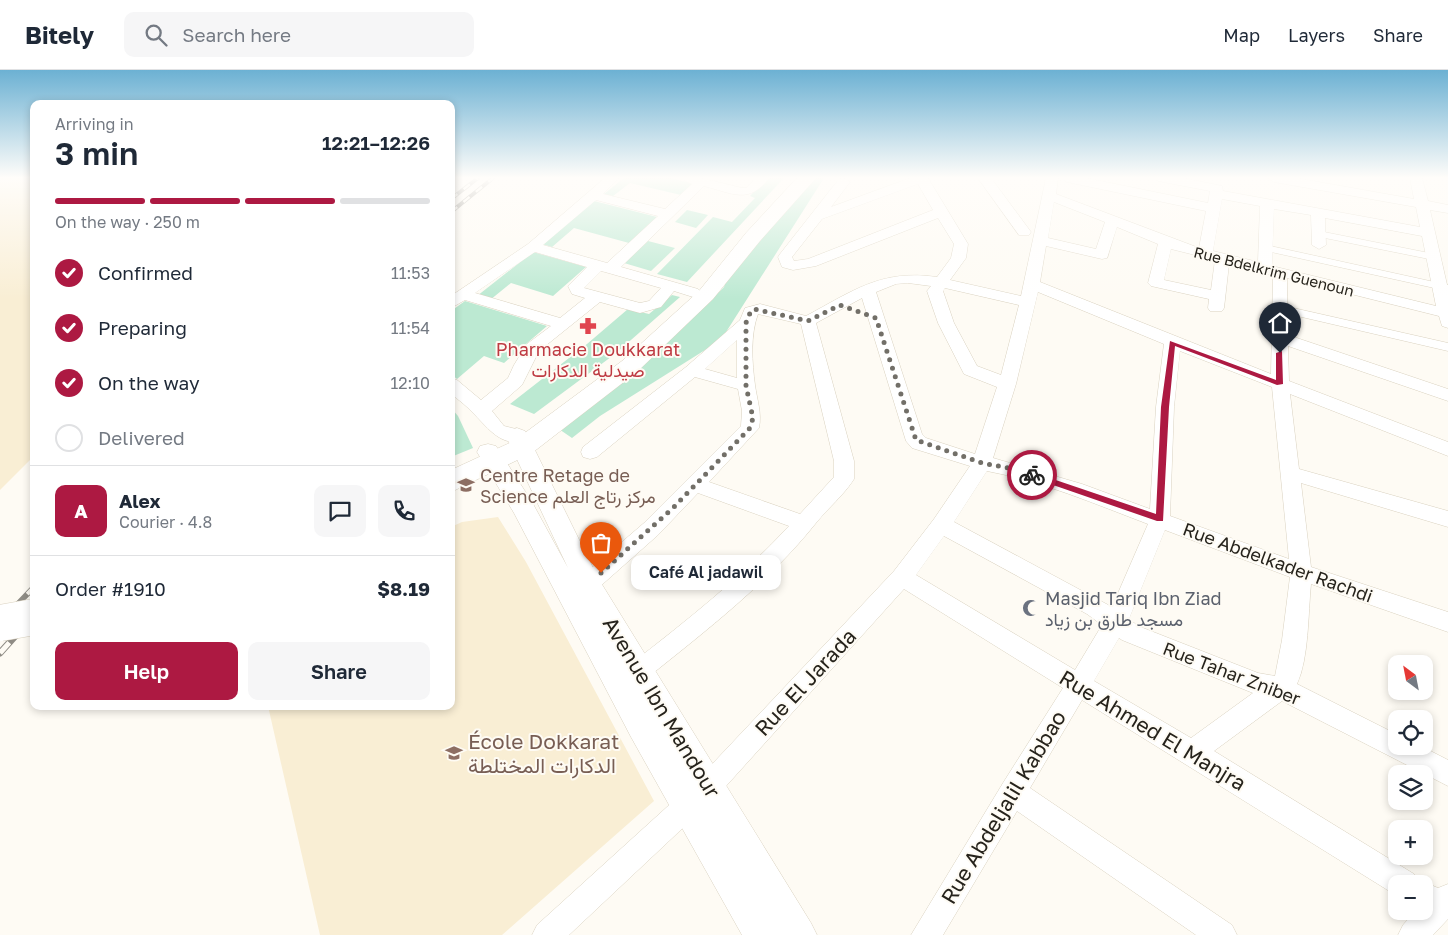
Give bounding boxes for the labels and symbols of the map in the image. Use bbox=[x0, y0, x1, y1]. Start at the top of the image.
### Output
street label: Rue Bdelkrim Guenoun bbox=[1192, 242, 1356, 300]
pin bbox=[1259, 302, 1301, 353]
pharmacy icon: Pharmacie Doukkarat صيدلية الدكارات bbox=[578, 316, 598, 336]
place label: Pharmacie Doukkarat صيدلية الدكارات bbox=[496, 338, 680, 382]
courier bbox=[1007, 450, 1057, 500]
place label: Centre Retage de Science مركز رتاج العلم bbox=[480, 464, 656, 509]
school or university icon: Centre Retage de Science مركز رتاج العلم bbox=[456, 475, 476, 495]
street label: Rue Abdelkader Rachdi bbox=[1180, 517, 1376, 607]
pin bbox=[580, 522, 622, 573]
callout: Café Al jadawil bbox=[631, 556, 781, 590]
place label: Masjid Tariq Ibn Ziad مسجد طارق بن زياد bbox=[1045, 587, 1222, 631]
mosque icon: Masjid Tariq Ibn Ziad مسجد طارق بن زياد bbox=[1021, 598, 1041, 618]
street label: Avenue Ibn Mandour bbox=[598, 612, 726, 802]
street label: Rue El Jarada bbox=[749, 623, 861, 741]
street label: Rue Tahar Zniber bbox=[1160, 637, 1304, 709]
north arrow bbox=[1388, 655, 1432, 700]
street label: Rue Ahmed El Manjra bbox=[1055, 664, 1251, 796]
street label: Rue Abdeljalil Kabbao bbox=[935, 706, 1071, 908]
place label: École Dokkarat الدكارات المختلطة bbox=[468, 728, 619, 779]
school or university icon: École Dokkarat الدكارات المختلطة bbox=[444, 743, 464, 763]

